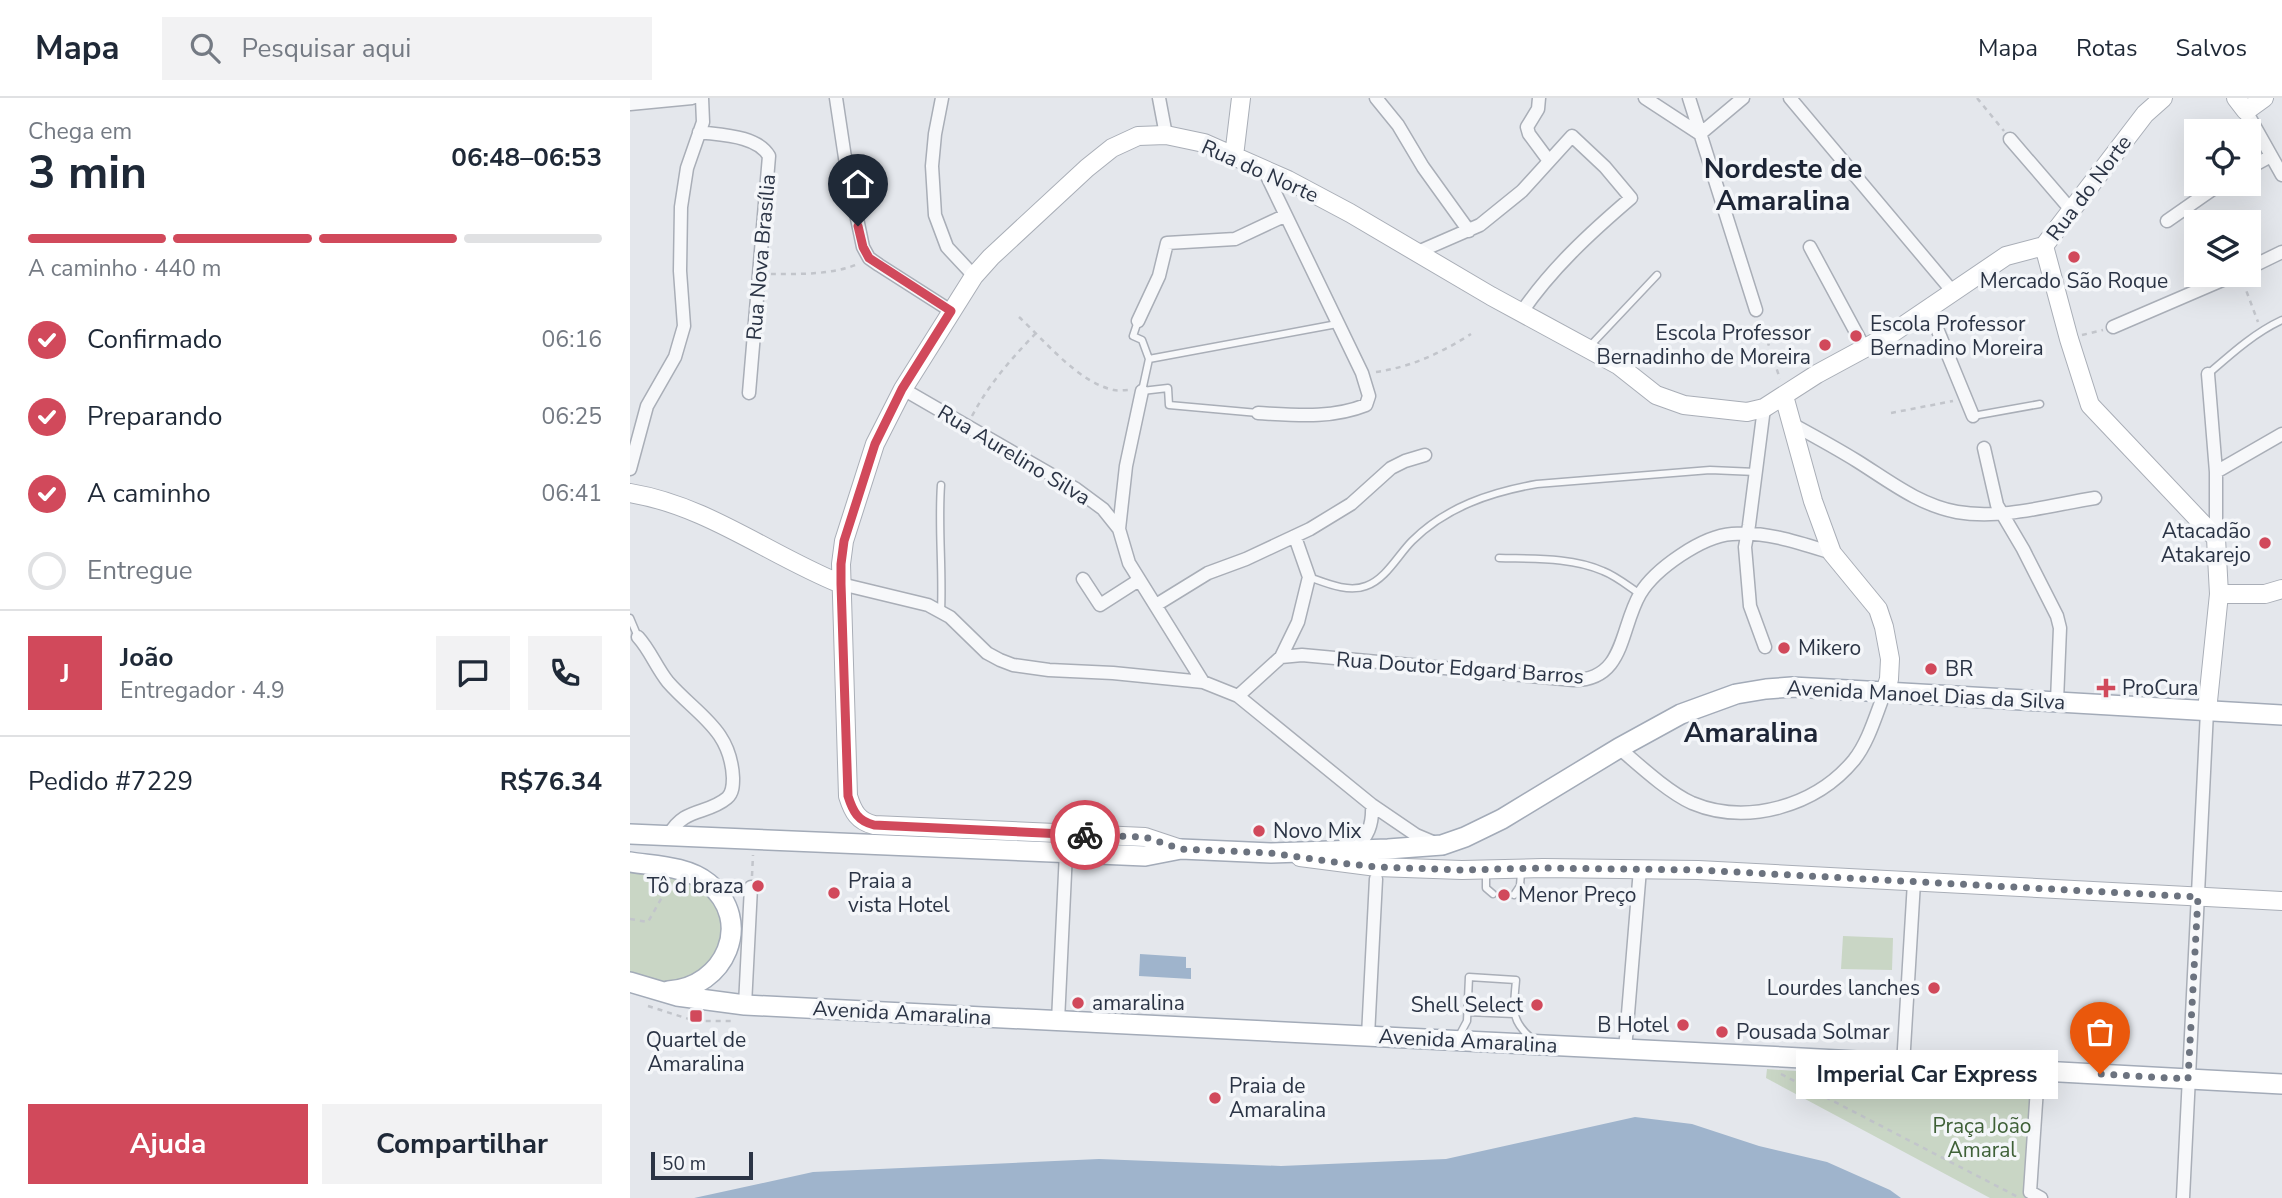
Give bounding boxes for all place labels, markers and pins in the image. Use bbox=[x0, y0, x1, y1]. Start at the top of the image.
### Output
pin bbox=[828, 154, 888, 226]
marker: Mercado São Roque bbox=[2066, 249, 2082, 265]
place label: Mercado São Roque bbox=[1980, 267, 2168, 295]
place label: Escola Professor Bernadino Moreira bbox=[1870, 310, 2044, 362]
place label: Escola Professor Bernadinho de Moreira bbox=[1597, 319, 1811, 371]
marker: Escola Professor Bernadino Moreira bbox=[1848, 328, 1864, 344]
marker: Escola Professor Bernadinho de Moreira bbox=[1817, 337, 1833, 353]
place label: Atacadão Atakarejo bbox=[2161, 517, 2251, 569]
marker: Atacadão Atakarejo bbox=[2257, 535, 2273, 551]
place label: Mikero bbox=[1798, 634, 1861, 662]
marker: Mikero bbox=[1776, 640, 1792, 656]
place label: BR bbox=[1945, 655, 1973, 683]
marker: BR bbox=[1923, 661, 1939, 677]
place label: ProCura bbox=[2122, 674, 2198, 702]
marker: ProCura bbox=[2096, 678, 2116, 698]
place label: Novo Mix bbox=[1273, 817, 1362, 845]
marker: Novo Mix bbox=[1251, 823, 1267, 839]
place label: Praia a vista Hotel bbox=[848, 867, 951, 919]
place label: Tô d braza bbox=[647, 872, 744, 900]
marker: Tô d braza bbox=[750, 878, 766, 894]
place label: Menor Preço bbox=[1518, 881, 1636, 909]
marker: Praia a vista Hotel bbox=[826, 885, 842, 901]
marker: Menor Preço bbox=[1496, 887, 1512, 903]
place label: Lourdes lanches bbox=[1767, 974, 1920, 1002]
marker: Lourdes lanches bbox=[1926, 980, 1942, 996]
place label: amaralina bbox=[1092, 989, 1185, 1017]
place label: Shell Select bbox=[1411, 991, 1524, 1019]
marker: amaralina bbox=[1070, 995, 1086, 1011]
marker: Shell Select bbox=[1529, 997, 1545, 1013]
pin bbox=[2070, 1002, 2130, 1074]
marker: Quartel de Amaralina bbox=[688, 1008, 704, 1024]
place label: B Hotel bbox=[1597, 1011, 1670, 1039]
marker: B Hotel bbox=[1675, 1017, 1691, 1033]
place label: Pousada Solmar bbox=[1736, 1018, 1890, 1046]
marker: Pousada Solmar bbox=[1714, 1024, 1730, 1040]
place label: Quartel de Amaralina bbox=[646, 1026, 746, 1078]
callout: Imperial Car Express bbox=[1796, 1049, 2058, 1098]
place label: Praia de Amaralina bbox=[1229, 1072, 1326, 1124]
marker: Praia de Amaralina bbox=[1207, 1090, 1223, 1106]

